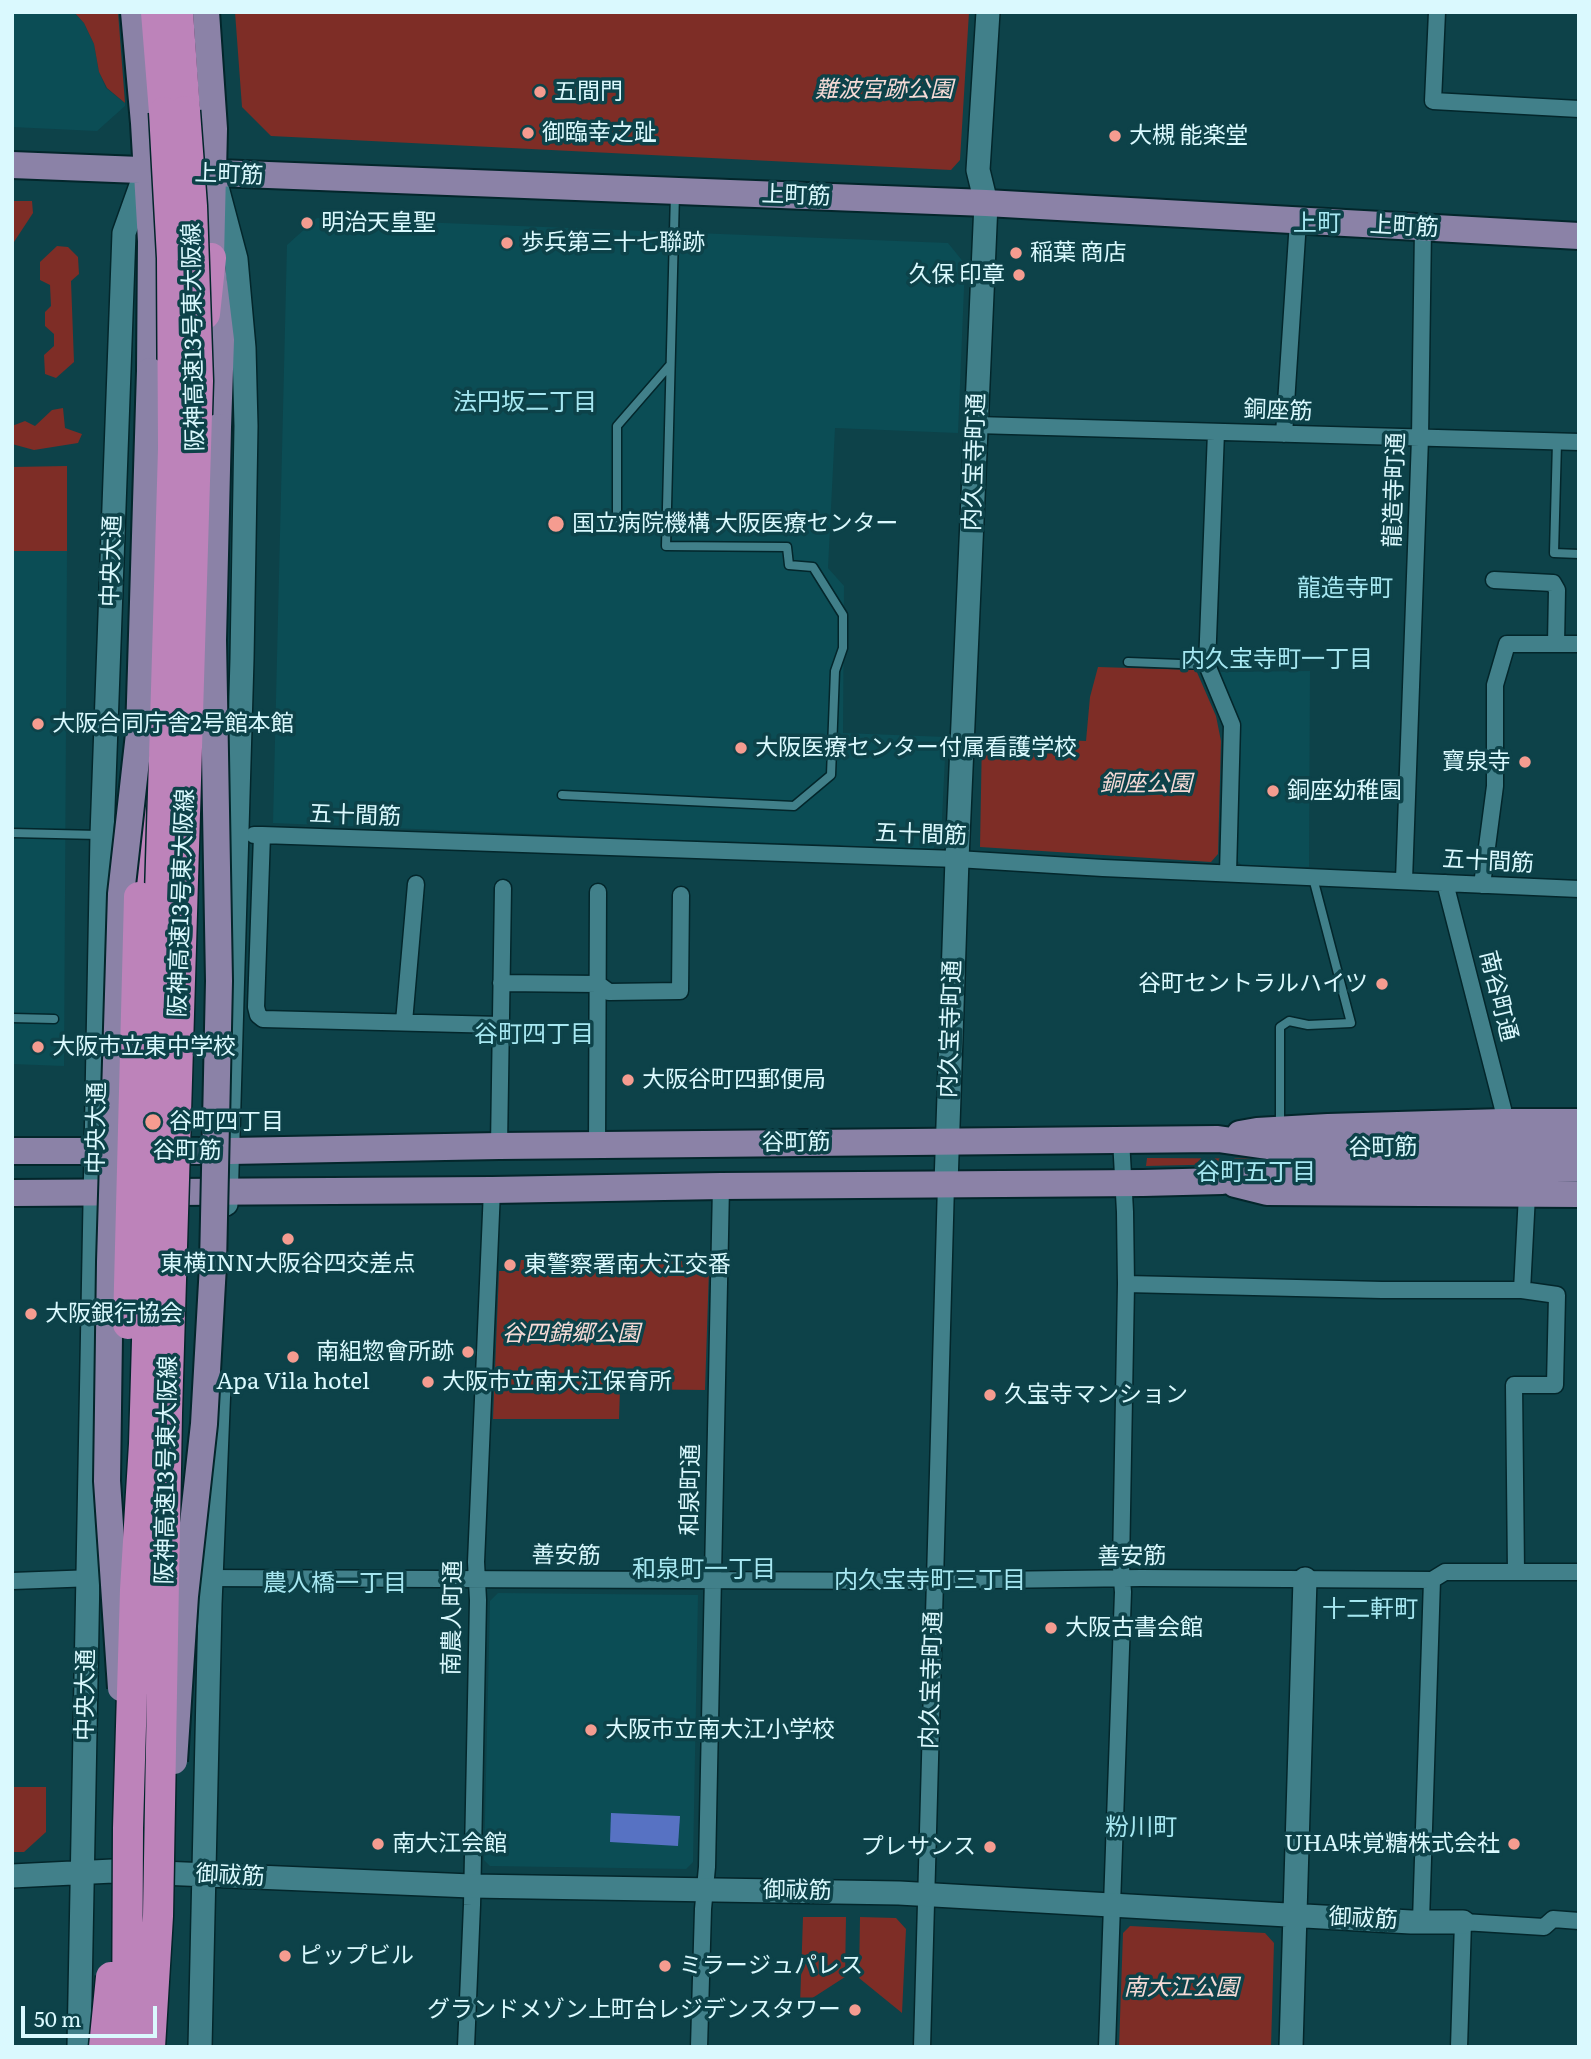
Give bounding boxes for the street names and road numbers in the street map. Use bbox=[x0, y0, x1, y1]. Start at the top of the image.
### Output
street label: 上町筋 bbox=[194, 160, 264, 190]
street label: 上町筋 bbox=[761, 181, 831, 211]
street label: 上町筋 bbox=[1369, 211, 1439, 243]
street label: 阪神高速13号東大阪線 bbox=[178, 222, 210, 452]
street label: 内久宝寺町通 bbox=[959, 393, 991, 531]
street label: 銅座筋 bbox=[1243, 396, 1313, 426]
street label: 龍造寺町通 bbox=[1379, 432, 1411, 548]
street label: 中央大通 bbox=[97, 515, 127, 607]
street label: 阪神高速13号東大阪線 bbox=[164, 788, 200, 1018]
street label: 五十間筋 bbox=[309, 801, 401, 831]
street label: 五十間筋 bbox=[875, 820, 967, 850]
street label: 五十間筋 bbox=[1441, 846, 1535, 878]
street label: 南谷町通 bbox=[1473, 948, 1523, 1044]
street label: 内久宝寺町通 bbox=[935, 960, 967, 1098]
street label: 中央大通 bbox=[82, 1082, 112, 1174]
street label: 谷町筋 bbox=[761, 1129, 831, 1157]
street label: 谷町筋 bbox=[1348, 1134, 1418, 1162]
street label: 谷町筋 bbox=[153, 1137, 221, 1165]
street label: 阪神高速13号東大阪線 bbox=[151, 1355, 183, 1585]
street label: 和泉町通 bbox=[676, 1444, 706, 1536]
street label: 善安筋 bbox=[531, 1542, 601, 1570]
street label: 善安筋 bbox=[1097, 1543, 1167, 1571]
street label: 南農人町通 bbox=[438, 1560, 468, 1676]
street label: 内久宝寺町通 bbox=[916, 1611, 948, 1749]
street label: 中央大通 bbox=[71, 1649, 101, 1741]
street label: 御祓筋 bbox=[195, 1860, 265, 1892]
street label: 御祓筋 bbox=[762, 1877, 832, 1905]
street label: 御祓筋 bbox=[1328, 1903, 1398, 1935]

